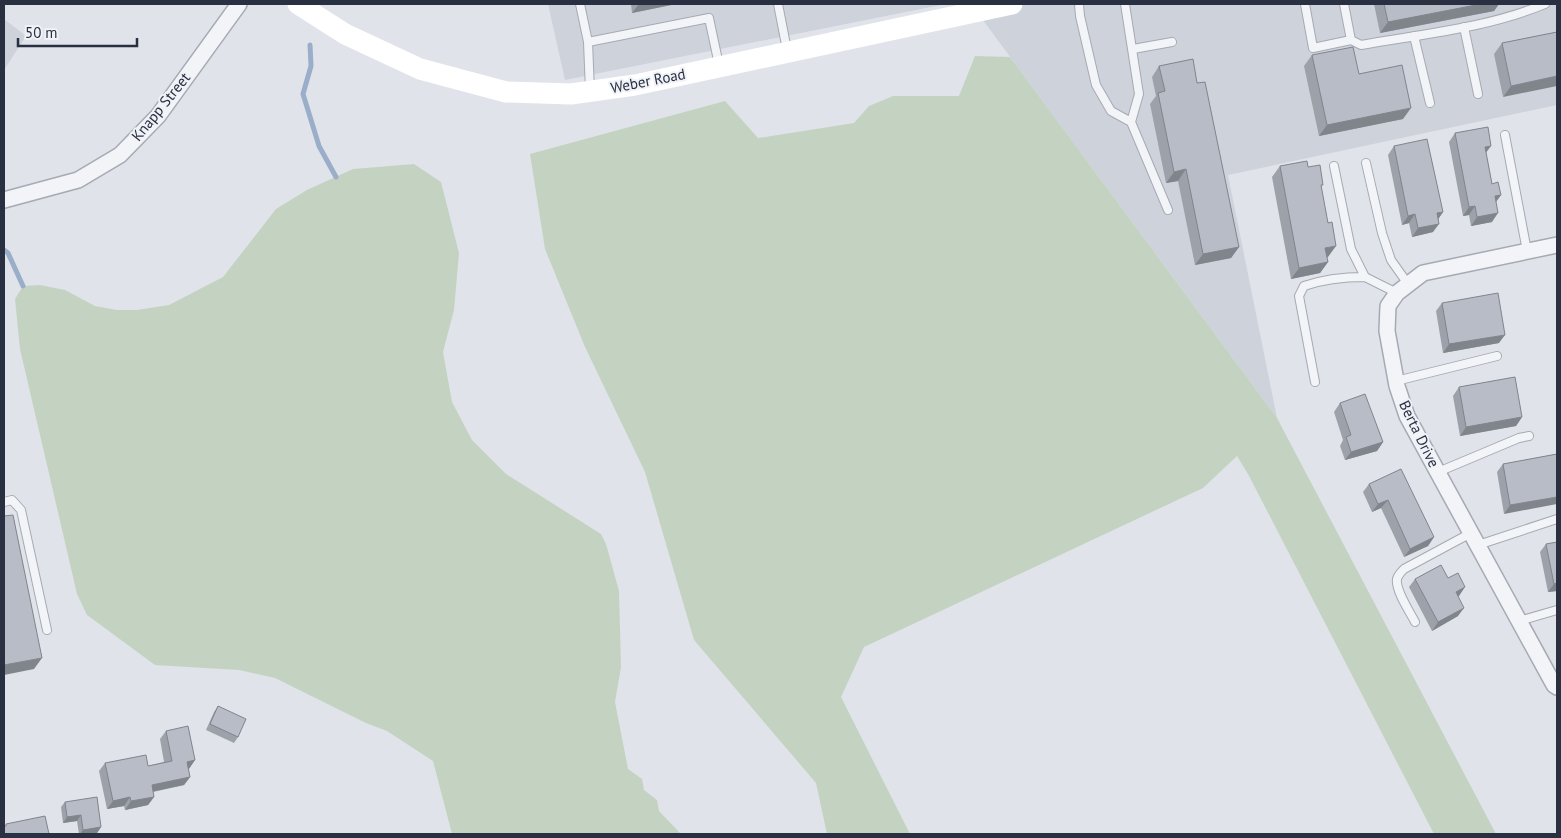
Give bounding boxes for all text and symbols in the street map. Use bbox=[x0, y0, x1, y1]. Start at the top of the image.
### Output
scale bar bbox=[18, 15, 136, 47]
text: 50 m bbox=[25, 23, 58, 42]
street label: Weber Road bbox=[609, 64, 687, 97]
street label: Knapp Street bbox=[127, 68, 194, 145]
street label: Berta Drive bbox=[1395, 397, 1444, 470]

